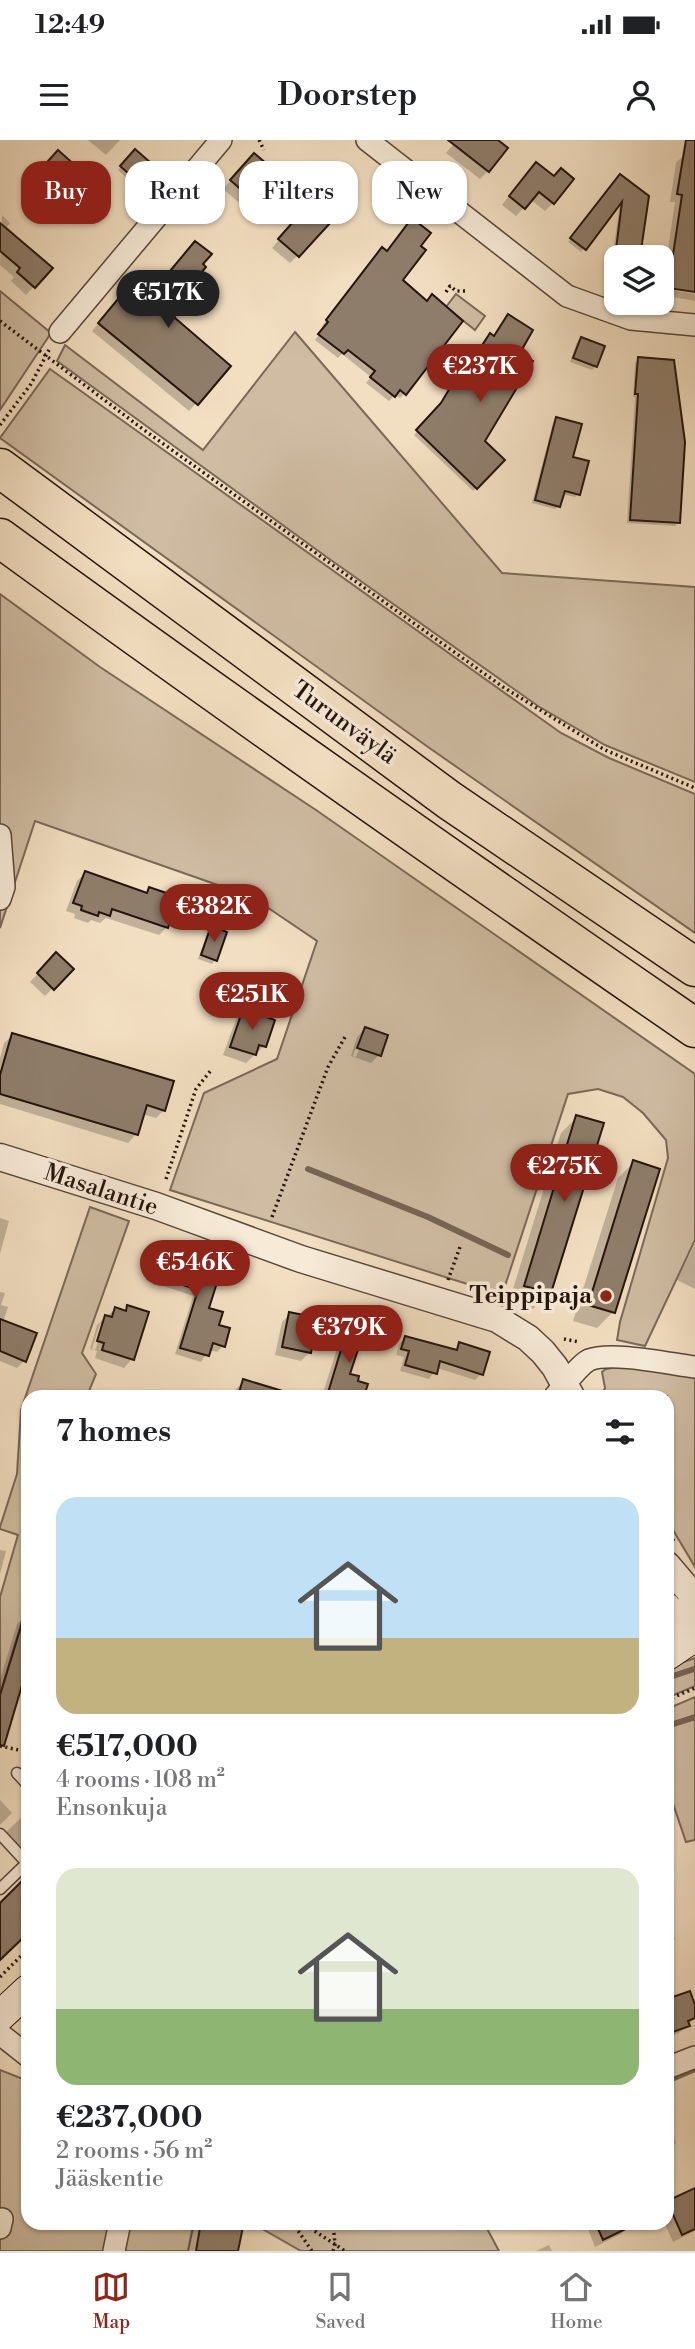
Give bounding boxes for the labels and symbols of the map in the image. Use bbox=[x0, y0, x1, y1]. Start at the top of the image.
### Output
pin: €517K bbox=[119, 270, 217, 330]
pin: €237K bbox=[431, 344, 529, 404]
street label: Turunväylä bbox=[286, 675, 403, 772]
pin: €382K bbox=[165, 884, 263, 944]
pin: €251K bbox=[203, 972, 301, 1032]
pin: €275K bbox=[515, 1144, 613, 1204]
street label: Masalantie bbox=[40, 1157, 162, 1223]
pin: €546K bbox=[146, 1240, 244, 1300]
place label: Teippipaja bbox=[470, 1281, 593, 1311]
marker: Teippipaja bbox=[598, 1288, 614, 1304]
pin: €379K bbox=[300, 1306, 398, 1365]

